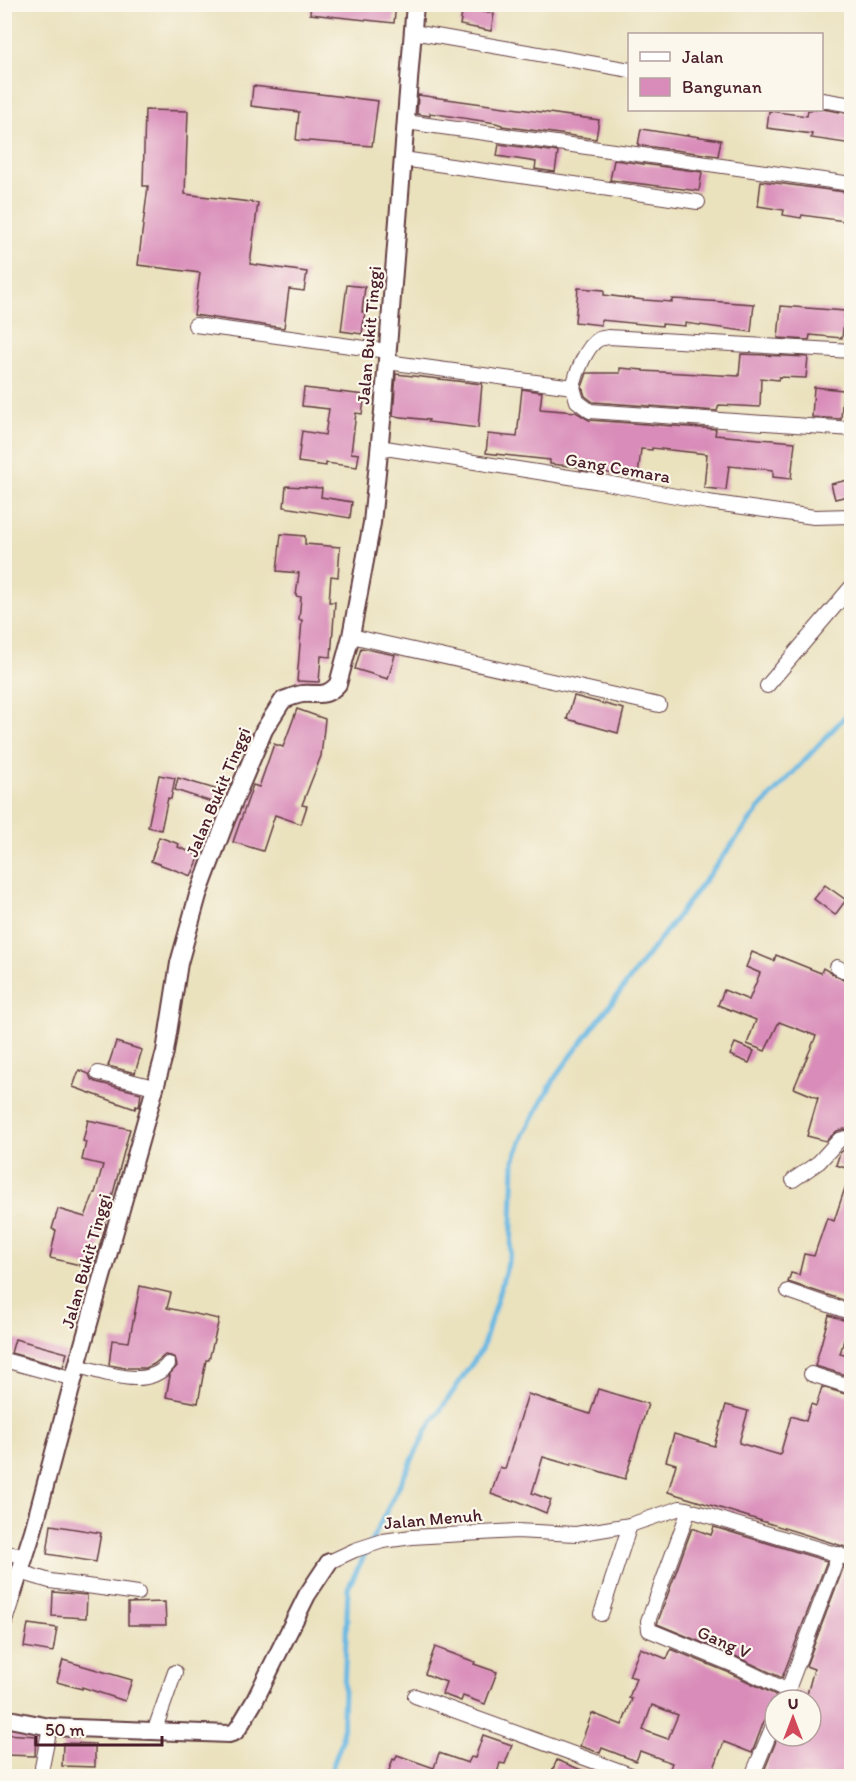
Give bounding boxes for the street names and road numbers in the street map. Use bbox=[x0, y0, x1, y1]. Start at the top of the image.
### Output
street label: Jalan Bukit Tinggi bbox=[352, 265, 386, 405]
street label: Gang Cemara bbox=[564, 448, 673, 488]
street label: Jalan Bukit Tinggi bbox=[181, 724, 255, 860]
street label: Jalan Bukit Tinggi bbox=[56, 1191, 116, 1331]
street label: Jalan Menuh bbox=[383, 1504, 483, 1534]
street label: Gang V bbox=[694, 1621, 754, 1664]

